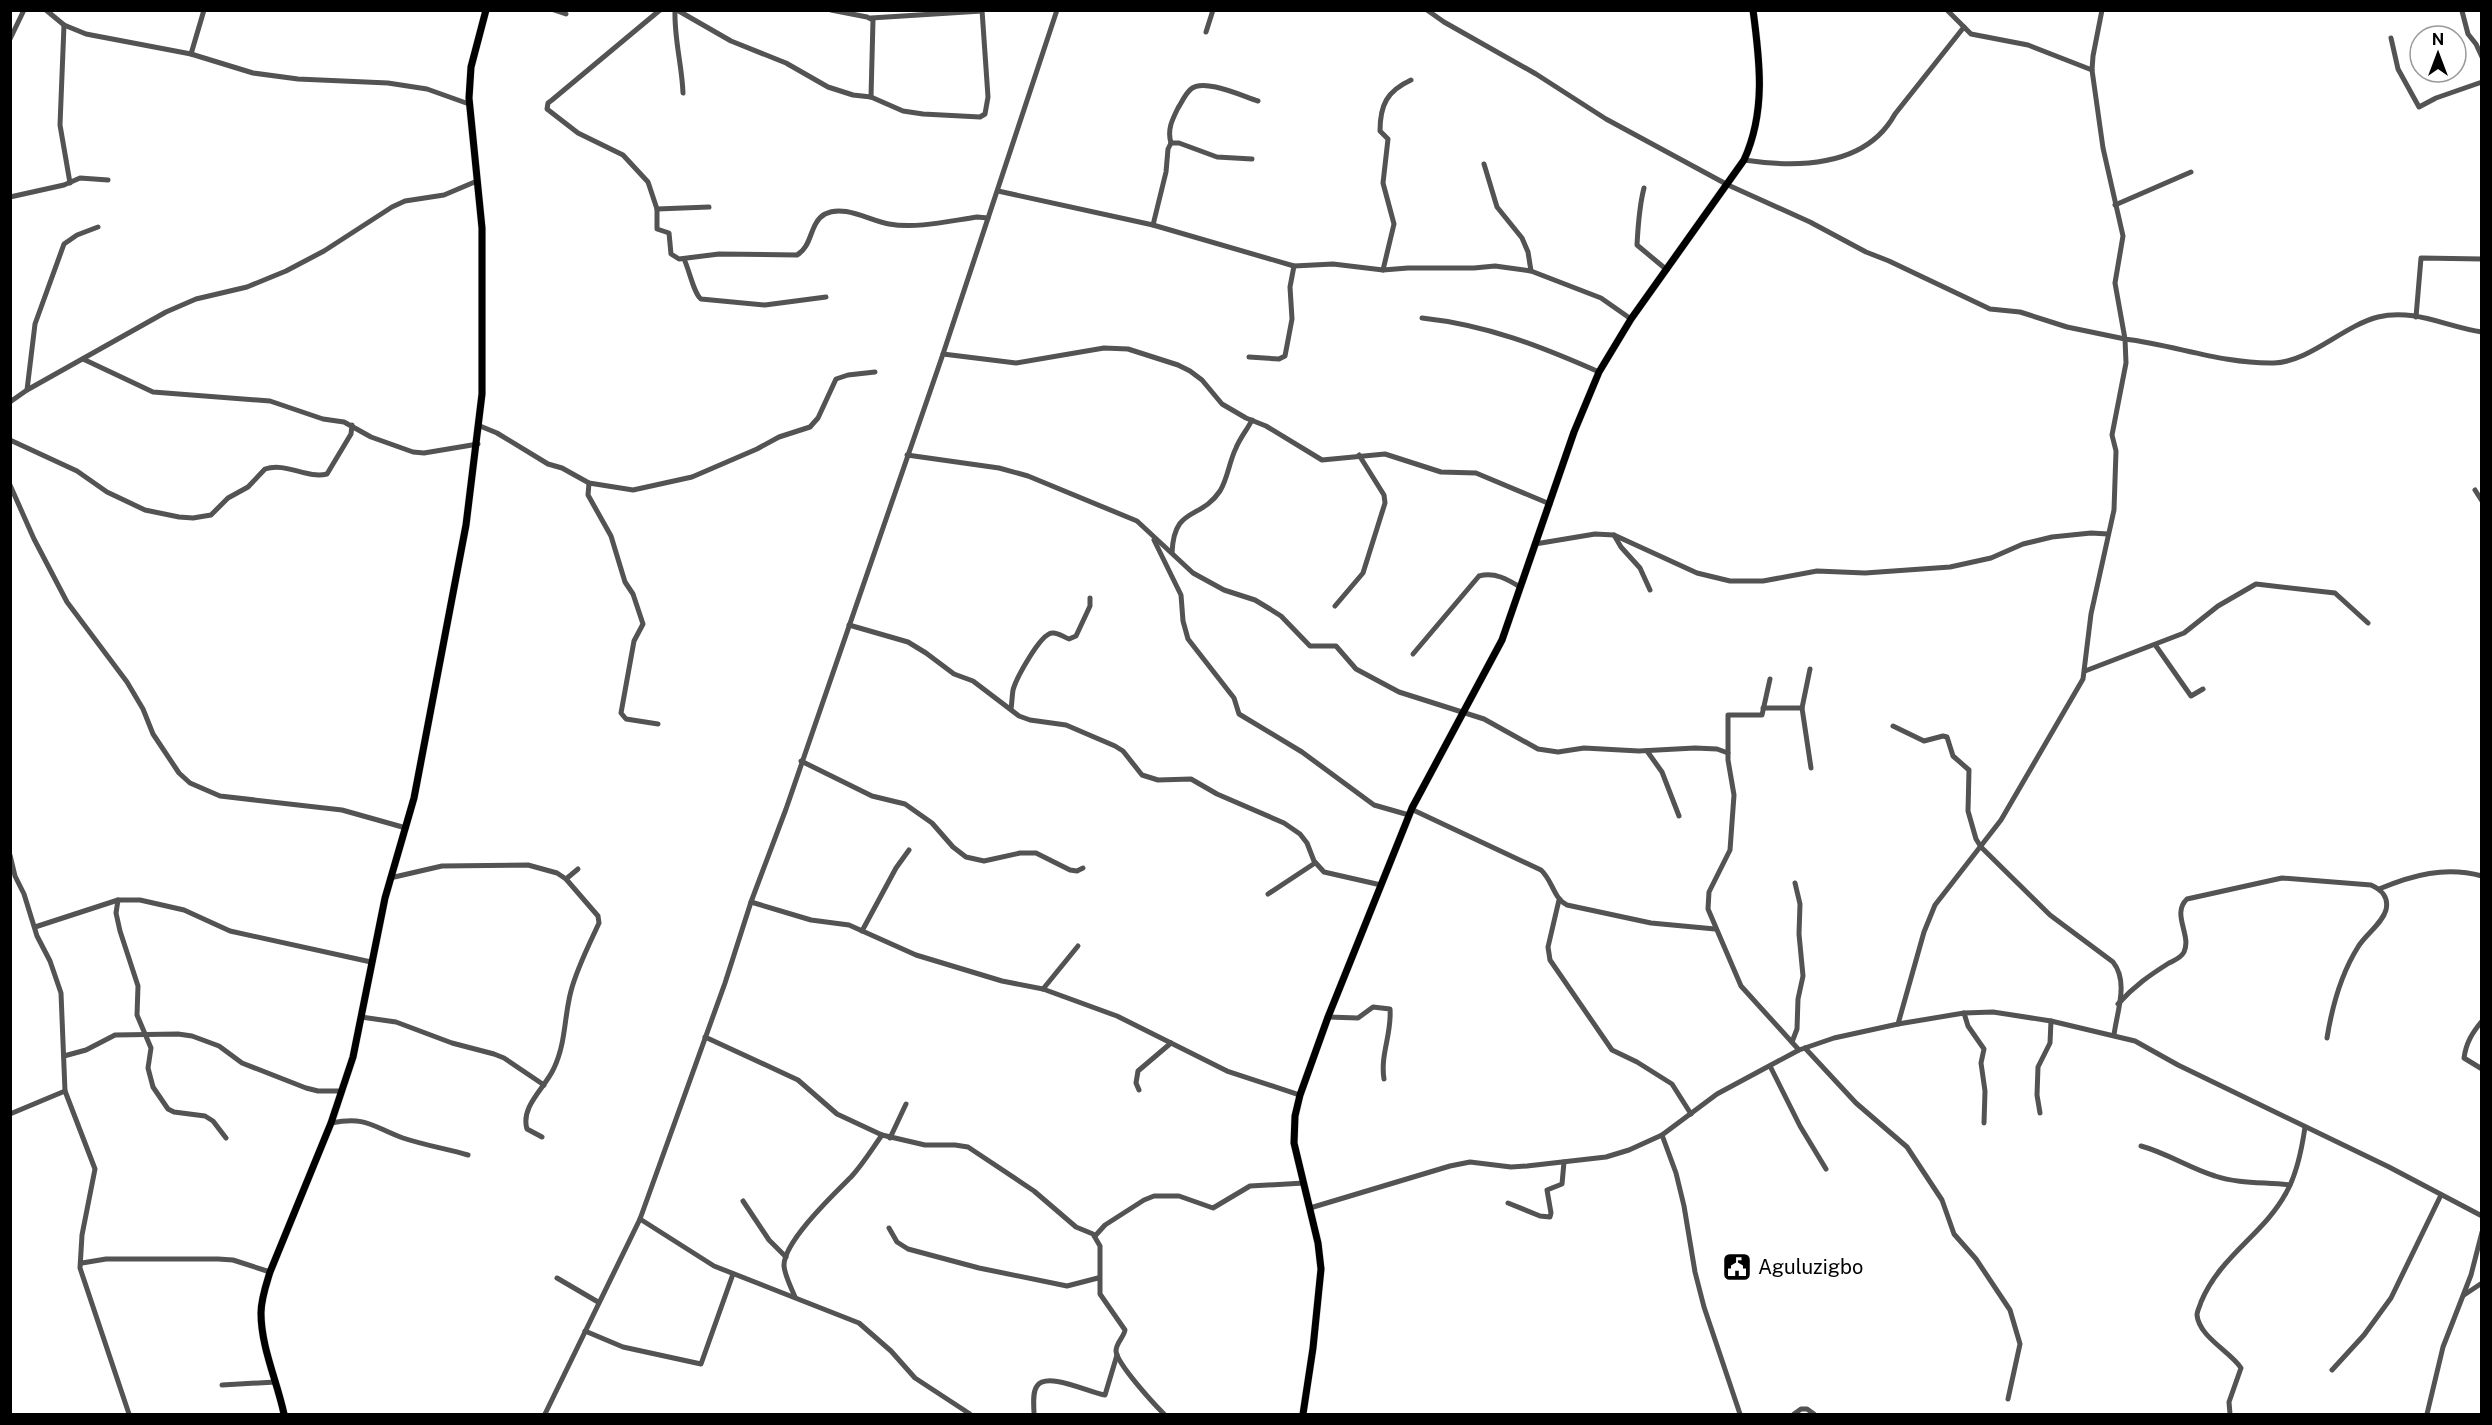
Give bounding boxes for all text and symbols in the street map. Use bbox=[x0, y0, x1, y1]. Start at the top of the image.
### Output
north arrow bbox=[2408, 24, 2468, 84]
text: N bbox=[2432, 30, 2444, 49]
public building icon: Aguluzigbo bbox=[1721, 1251, 1753, 1283]
place label: Aguluzigbo bbox=[1758, 1255, 1863, 1279]

